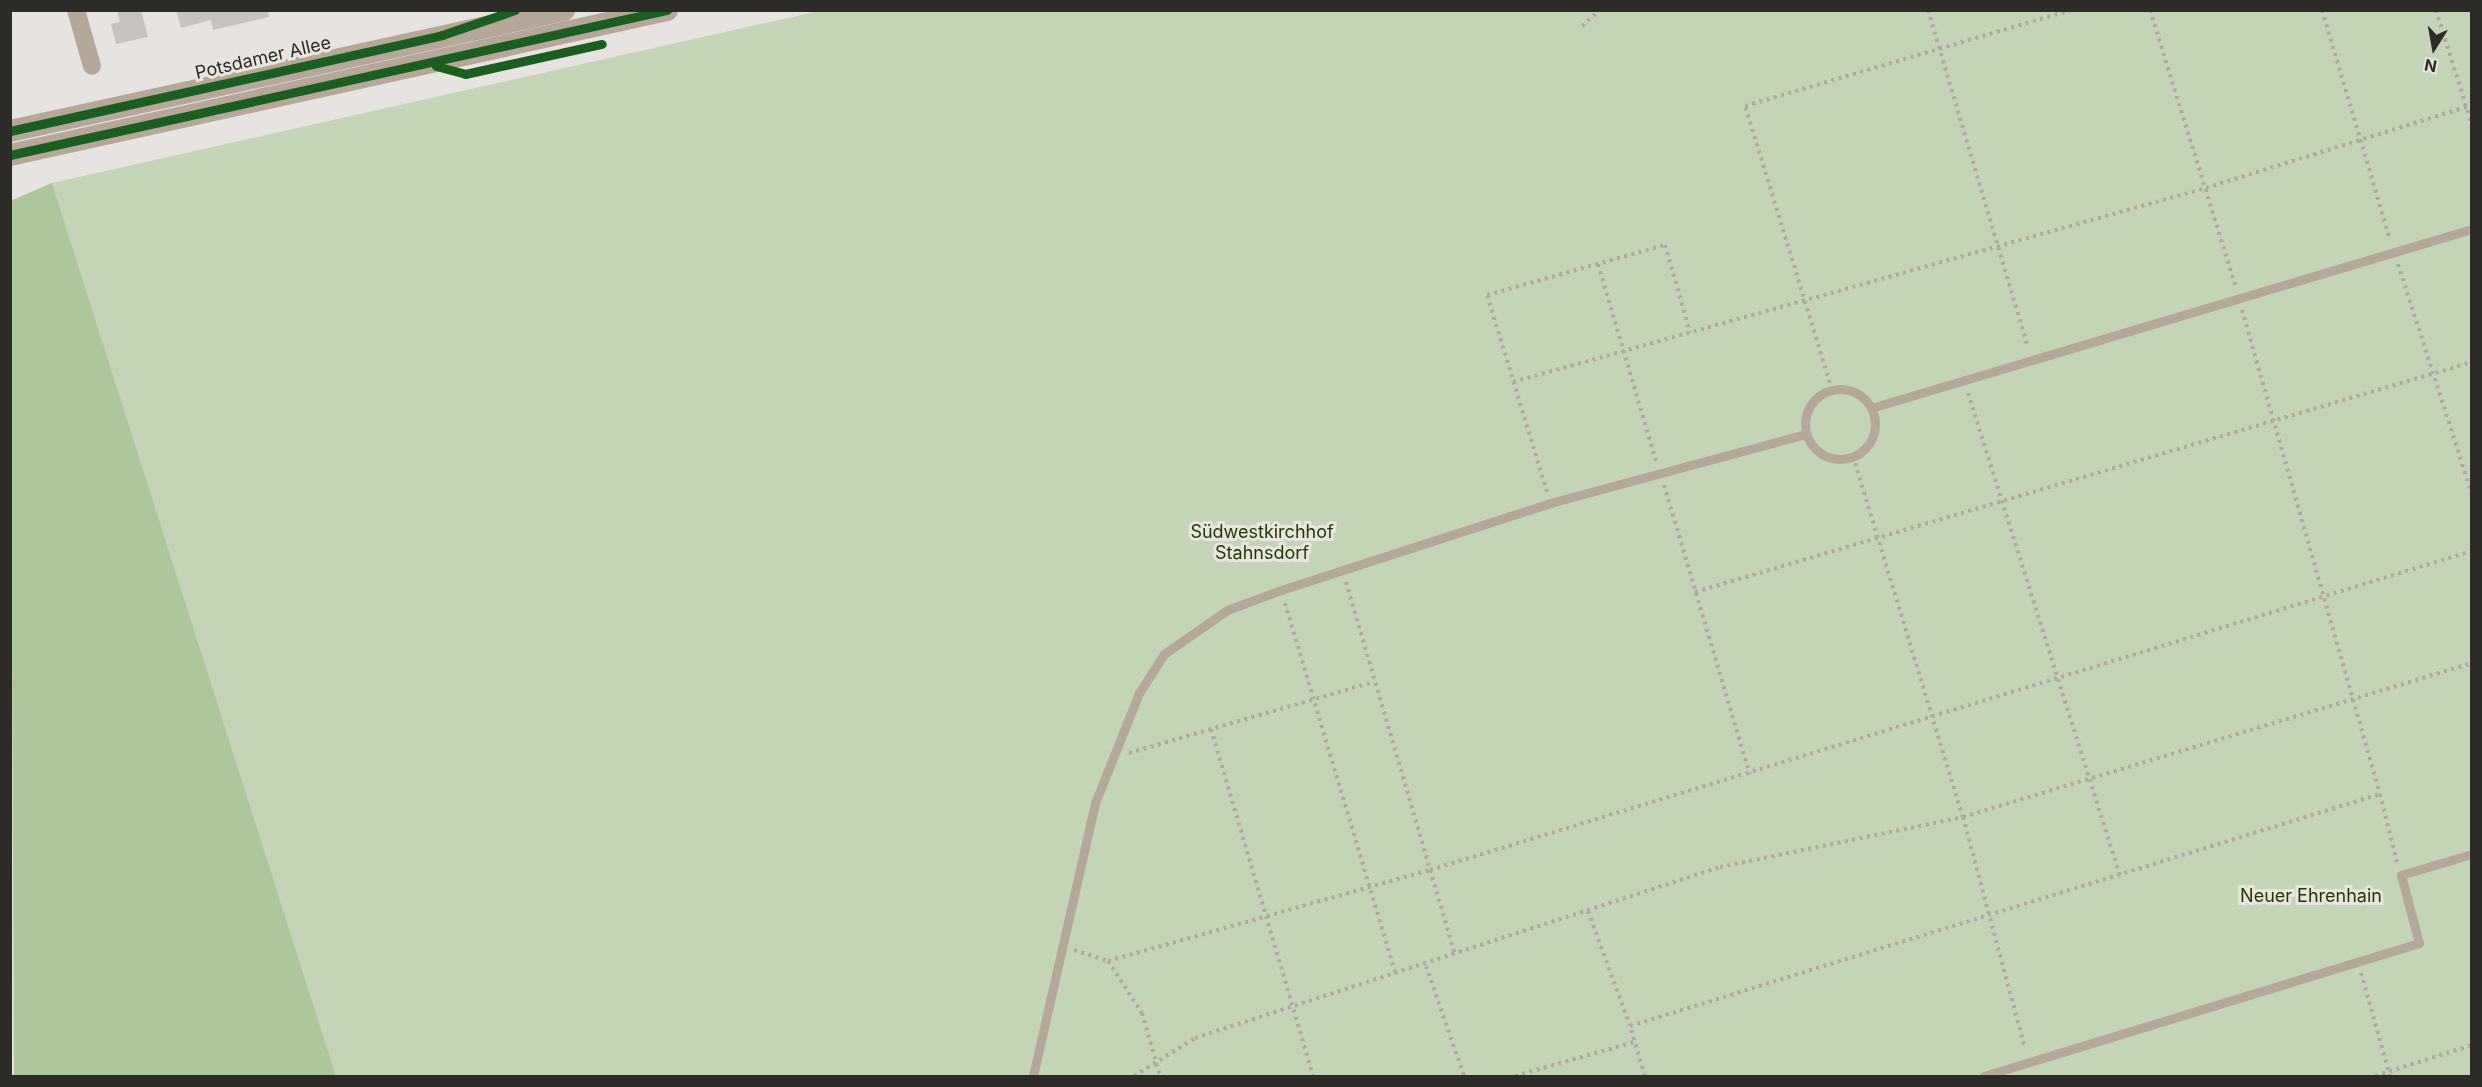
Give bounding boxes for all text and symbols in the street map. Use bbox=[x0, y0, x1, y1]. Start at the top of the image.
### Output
north arrow bbox=[2404, 18, 2464, 78]
street label: Potsdamer Allee bbox=[193, 32, 333, 84]
text: N bbox=[2423, 55, 2438, 77]
park label: Südwestkirchhof Stahnsdorf bbox=[1190, 522, 1334, 564]
park label: Neuer Ehrenhain bbox=[2240, 885, 2382, 907]

